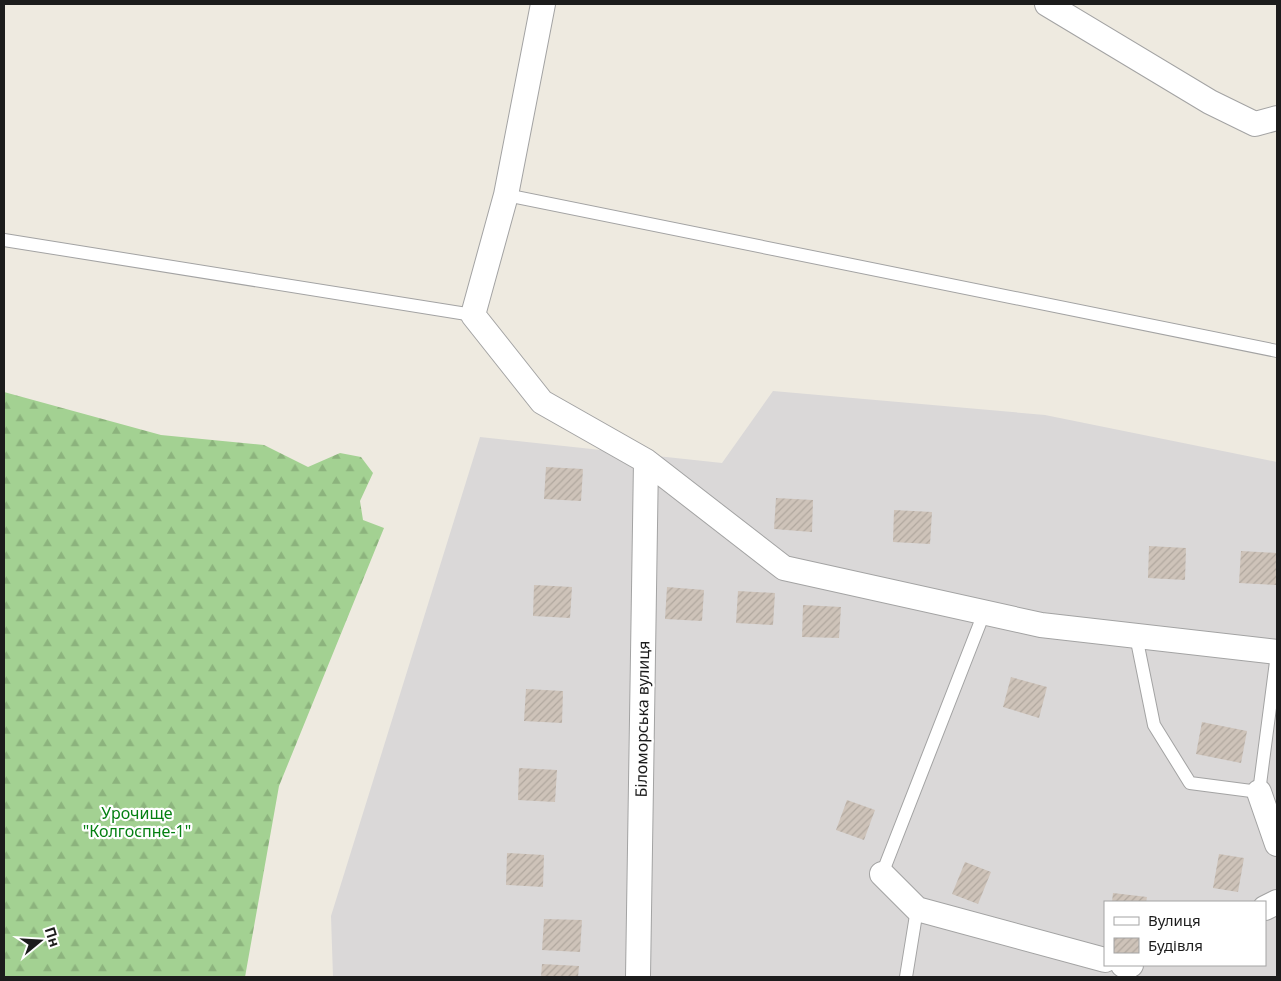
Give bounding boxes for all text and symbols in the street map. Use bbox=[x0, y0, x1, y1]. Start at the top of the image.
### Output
street label: Біломорська вулиця bbox=[630, 640, 654, 798]
park label: Урочище "Колгоспне-1" bbox=[83, 802, 191, 842]
legend bbox=[1104, 901, 1266, 966]
text: Вулиця bbox=[1148, 910, 1201, 930]
north arrow bbox=[15, 916, 65, 966]
text: Пн bbox=[41, 924, 65, 949]
text: Будівля bbox=[1148, 935, 1203, 955]

